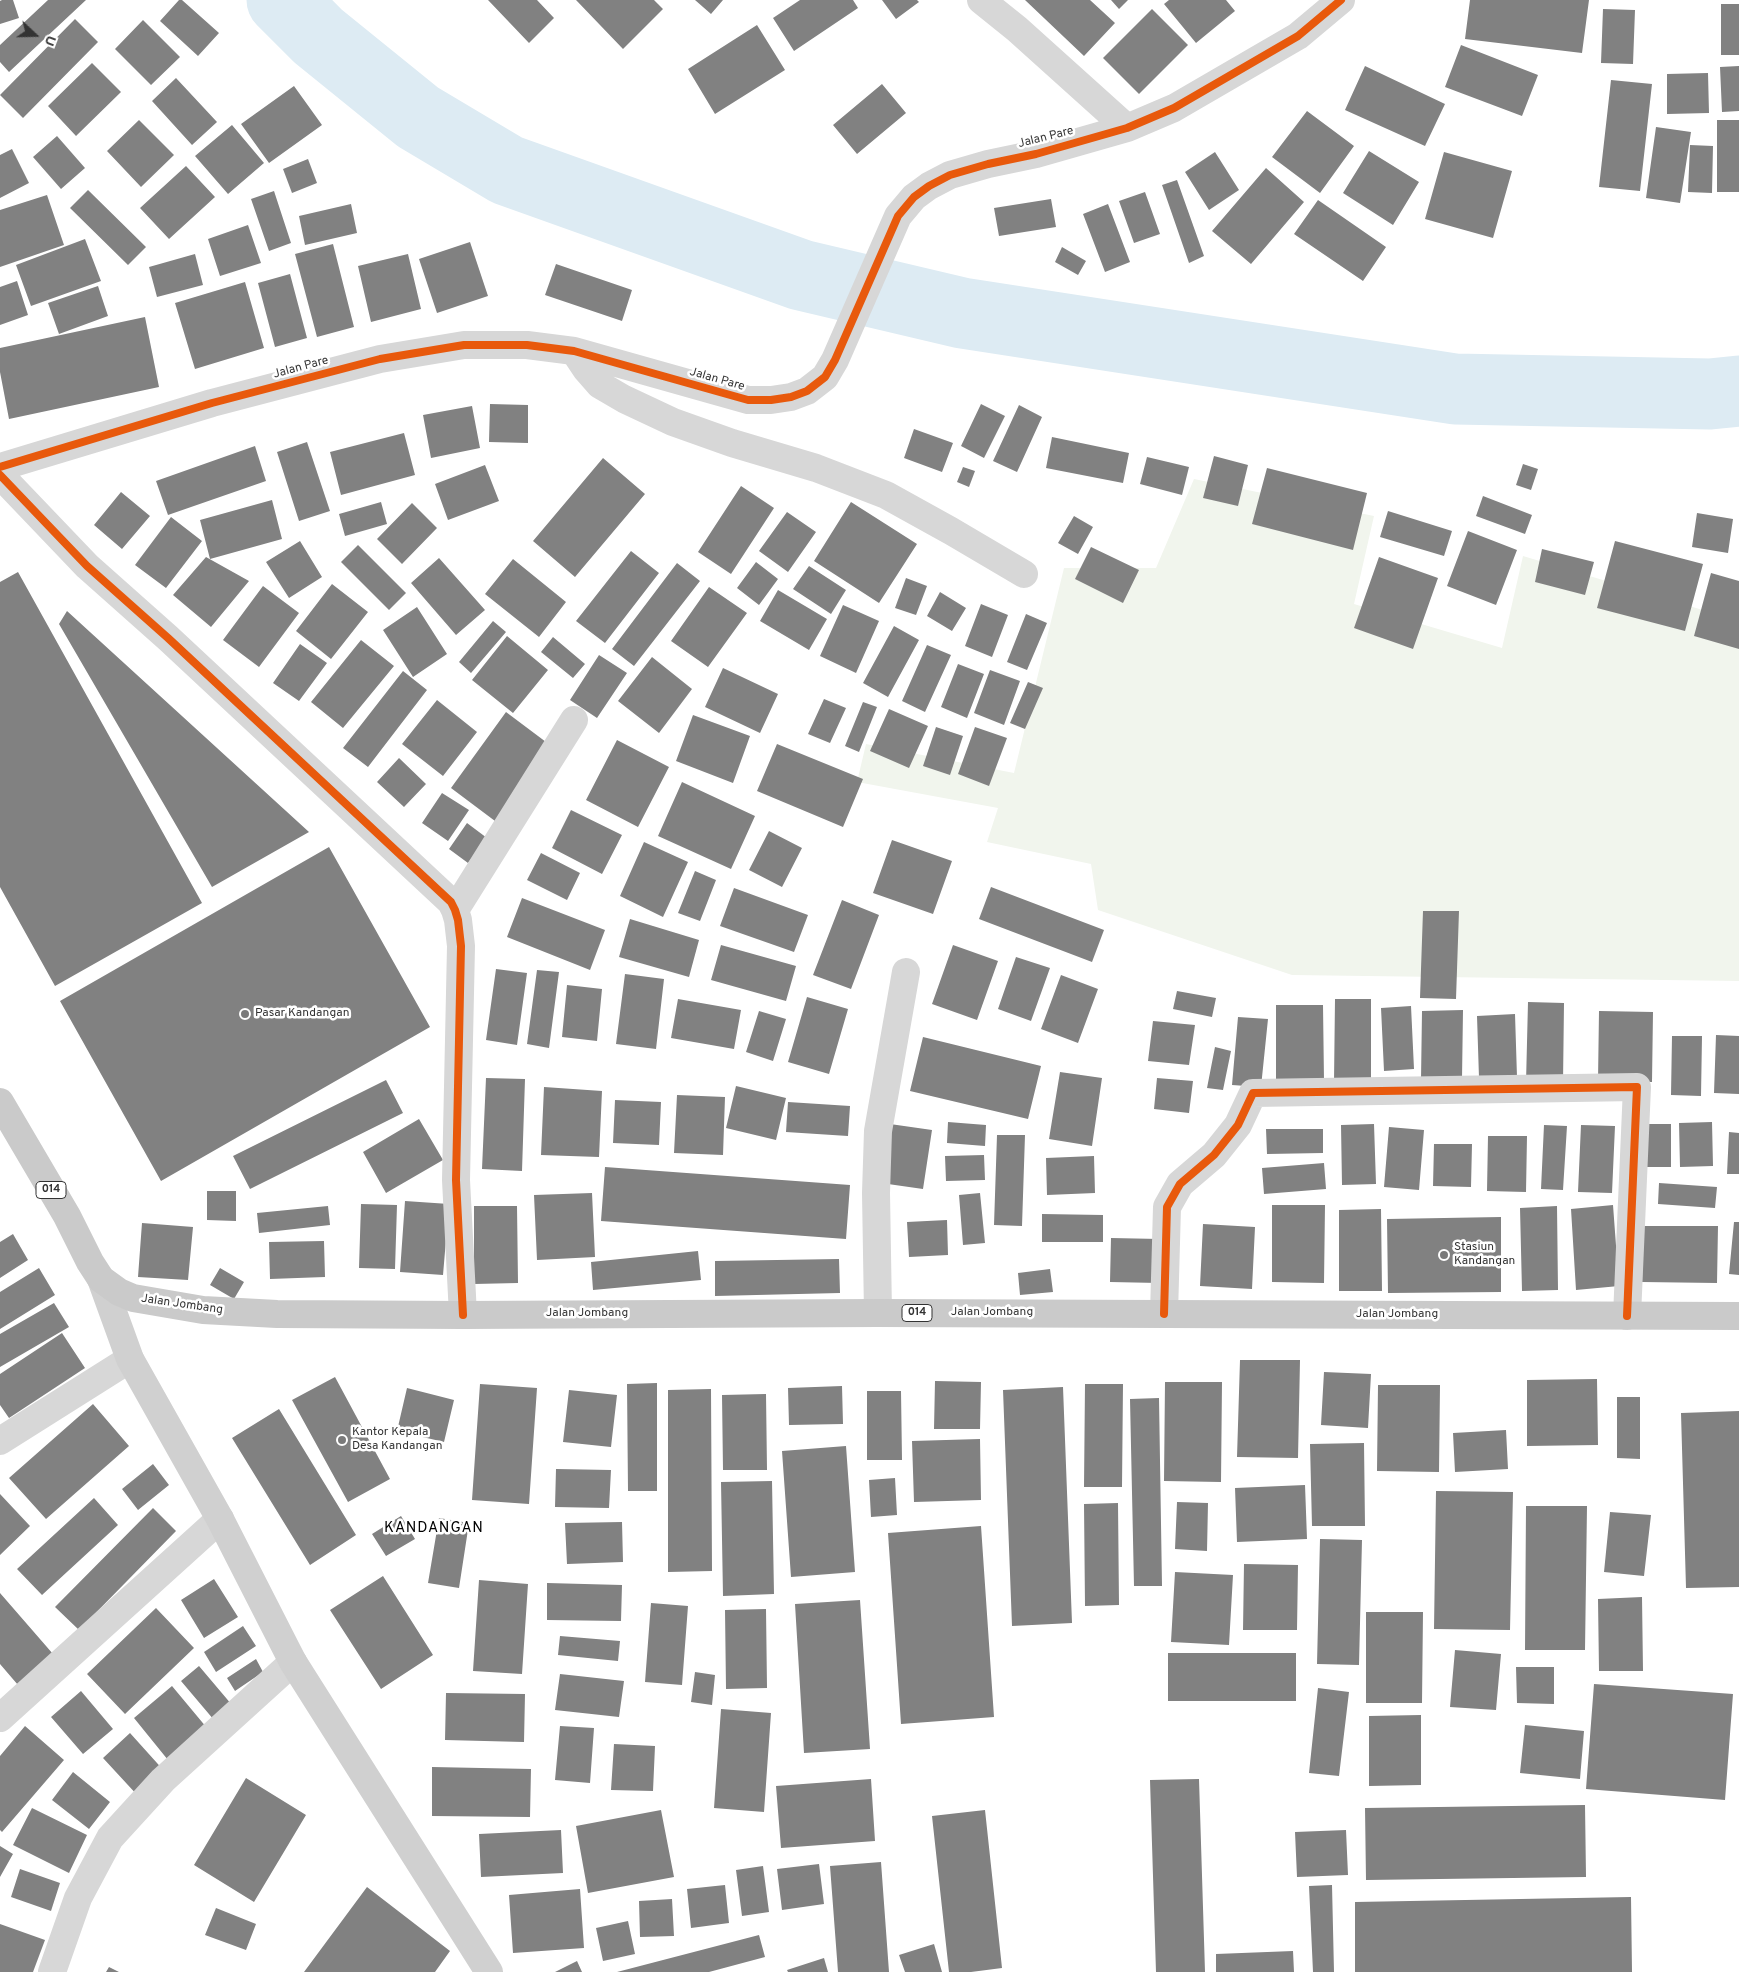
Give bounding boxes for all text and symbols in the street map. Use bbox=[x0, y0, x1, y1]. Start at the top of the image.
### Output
north arrow bbox=[10, 10, 60, 60]
text: U bbox=[40, 33, 59, 48]
street label: Jalan Pare bbox=[1017, 124, 1075, 152]
street label: Jalan Pare bbox=[272, 354, 330, 382]
street label: Jalan Pare bbox=[688, 365, 746, 395]
place label: Pasar Kandangan bbox=[255, 1007, 349, 1021]
marker: Pasar Kandangan bbox=[239, 1008, 251, 1020]
road number: 014 bbox=[36, 1182, 66, 1198]
place label: Stasiun Kandangan bbox=[1454, 1241, 1515, 1269]
marker: Stasiun Kandangan bbox=[1438, 1249, 1450, 1261]
street label: Jalan Jombang bbox=[140, 1292, 224, 1318]
road number: 014 bbox=[902, 1305, 932, 1322]
street label: Jalan Jombang bbox=[951, 1306, 1033, 1320]
street label: Jalan Jombang bbox=[546, 1307, 628, 1321]
street label: Jalan Jombang bbox=[1356, 1308, 1438, 1322]
place label: Kantor Kepala Desa Kandangan bbox=[352, 1426, 442, 1454]
marker: Kantor Kepala Desa Kandangan bbox=[336, 1434, 348, 1446]
district label: KANDANGAN bbox=[383, 1520, 485, 1538]

